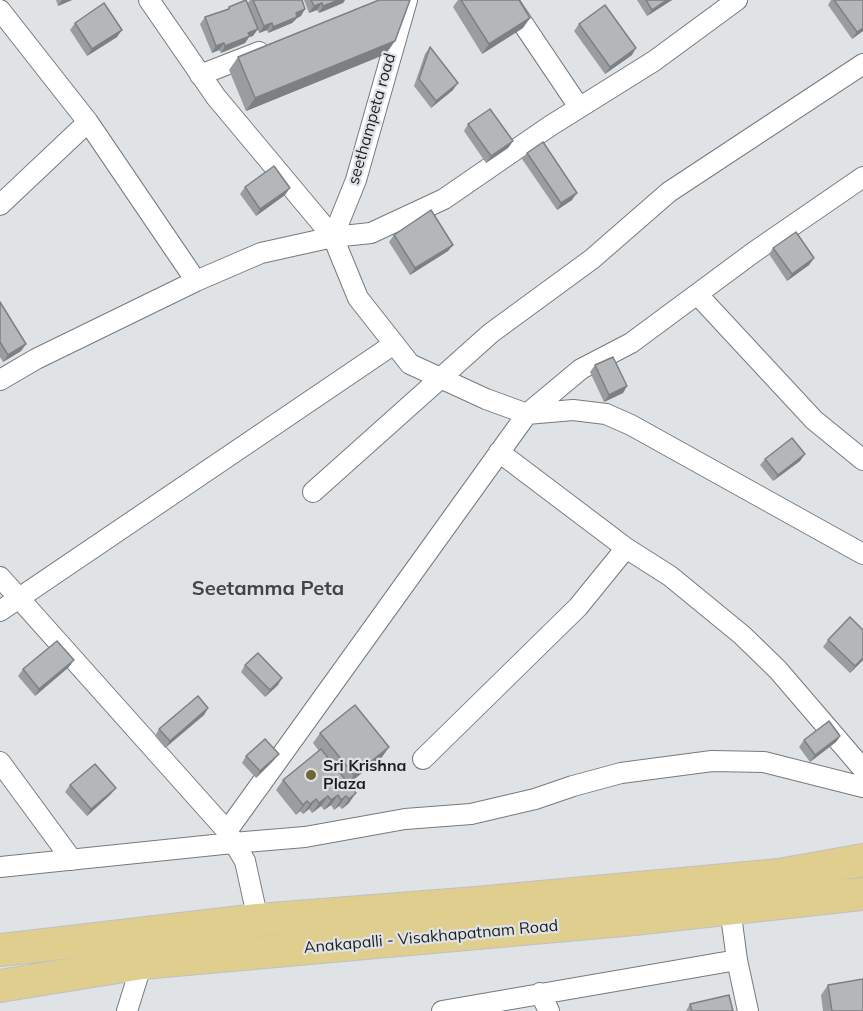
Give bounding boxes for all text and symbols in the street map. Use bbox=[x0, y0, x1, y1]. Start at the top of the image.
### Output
street label: seethampeta road bbox=[344, 51, 400, 187]
district label: Seetamma Peta bbox=[192, 577, 344, 601]
place label: Sri Krishna Plaza bbox=[323, 756, 407, 794]
marker: Sri Krishna Plaza bbox=[304, 768, 318, 782]
street label: Anakapalli - Visakhapatnam Road bbox=[303, 916, 559, 958]

